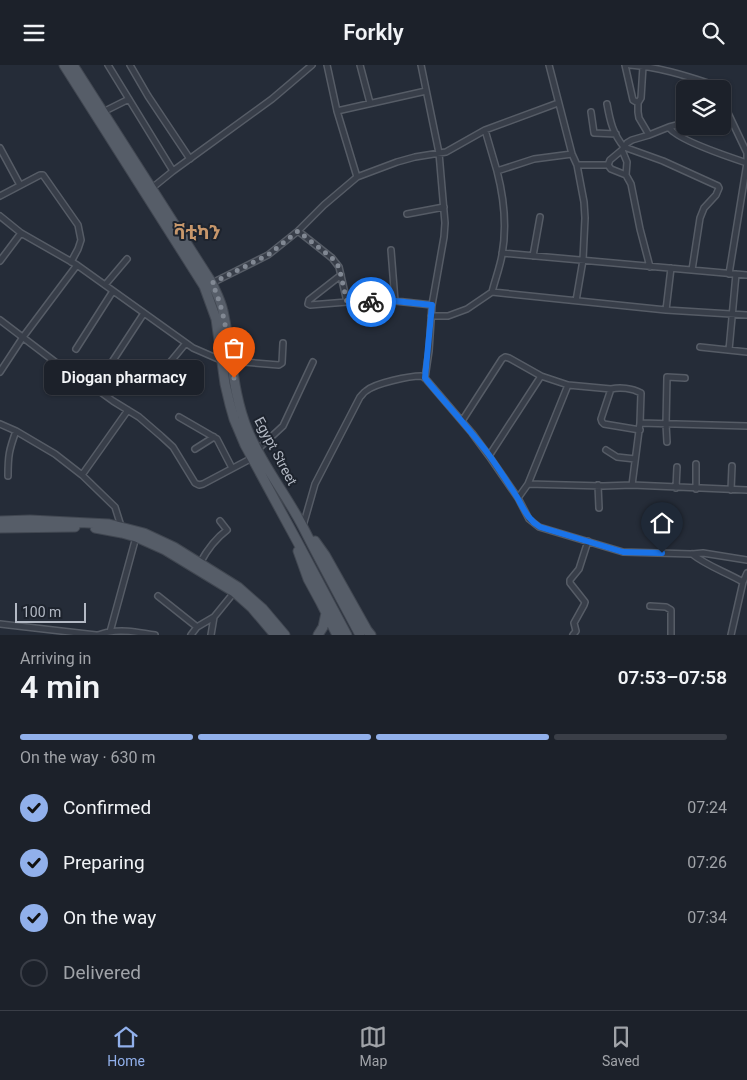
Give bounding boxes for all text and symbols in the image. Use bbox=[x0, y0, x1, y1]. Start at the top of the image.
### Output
icon: menu bbox=[20, 19, 48, 47]
icon: search bbox=[699, 19, 727, 47]
text: Forkly bbox=[343, 20, 404, 45]
map controls bbox=[676, 80, 731, 135]
button: layers bbox=[676, 80, 731, 135]
district label: ቫቲካን bbox=[174, 221, 221, 244]
courier bbox=[346, 277, 396, 327]
icon: bike bbox=[357, 288, 385, 316]
pin bbox=[213, 327, 255, 378]
icon: bag bbox=[220, 334, 248, 362]
callout: Diogan pharmacy bbox=[44, 361, 204, 395]
text: Diogan pharmacy bbox=[61, 368, 187, 387]
street label: Egypt Street bbox=[251, 414, 301, 488]
pin bbox=[641, 502, 683, 553]
icon: home bbox=[648, 509, 676, 537]
scale bar bbox=[15, 600, 86, 623]
text: 100 m bbox=[22, 604, 61, 620]
text: Arriving in bbox=[20, 649, 91, 668]
text: 07:53–07:58 bbox=[618, 666, 727, 689]
text: 4 min bbox=[20, 668, 100, 706]
text: On the way · 630 m bbox=[20, 748, 156, 767]
icon: check bbox=[20, 794, 48, 822]
text: Confirmed bbox=[63, 796, 151, 819]
text: 07:24 bbox=[687, 798, 727, 817]
icon: check bbox=[20, 849, 48, 877]
text: Preparing bbox=[63, 851, 145, 874]
text: 07:26 bbox=[687, 853, 727, 872]
icon: check bbox=[20, 904, 48, 932]
text: On the way bbox=[63, 906, 156, 929]
text: 07:34 bbox=[687, 908, 727, 927]
text: Delivered bbox=[63, 961, 141, 984]
tab: Home bbox=[107, 1023, 145, 1069]
tab: Map bbox=[359, 1023, 387, 1069]
tab: Saved bbox=[602, 1023, 640, 1069]

